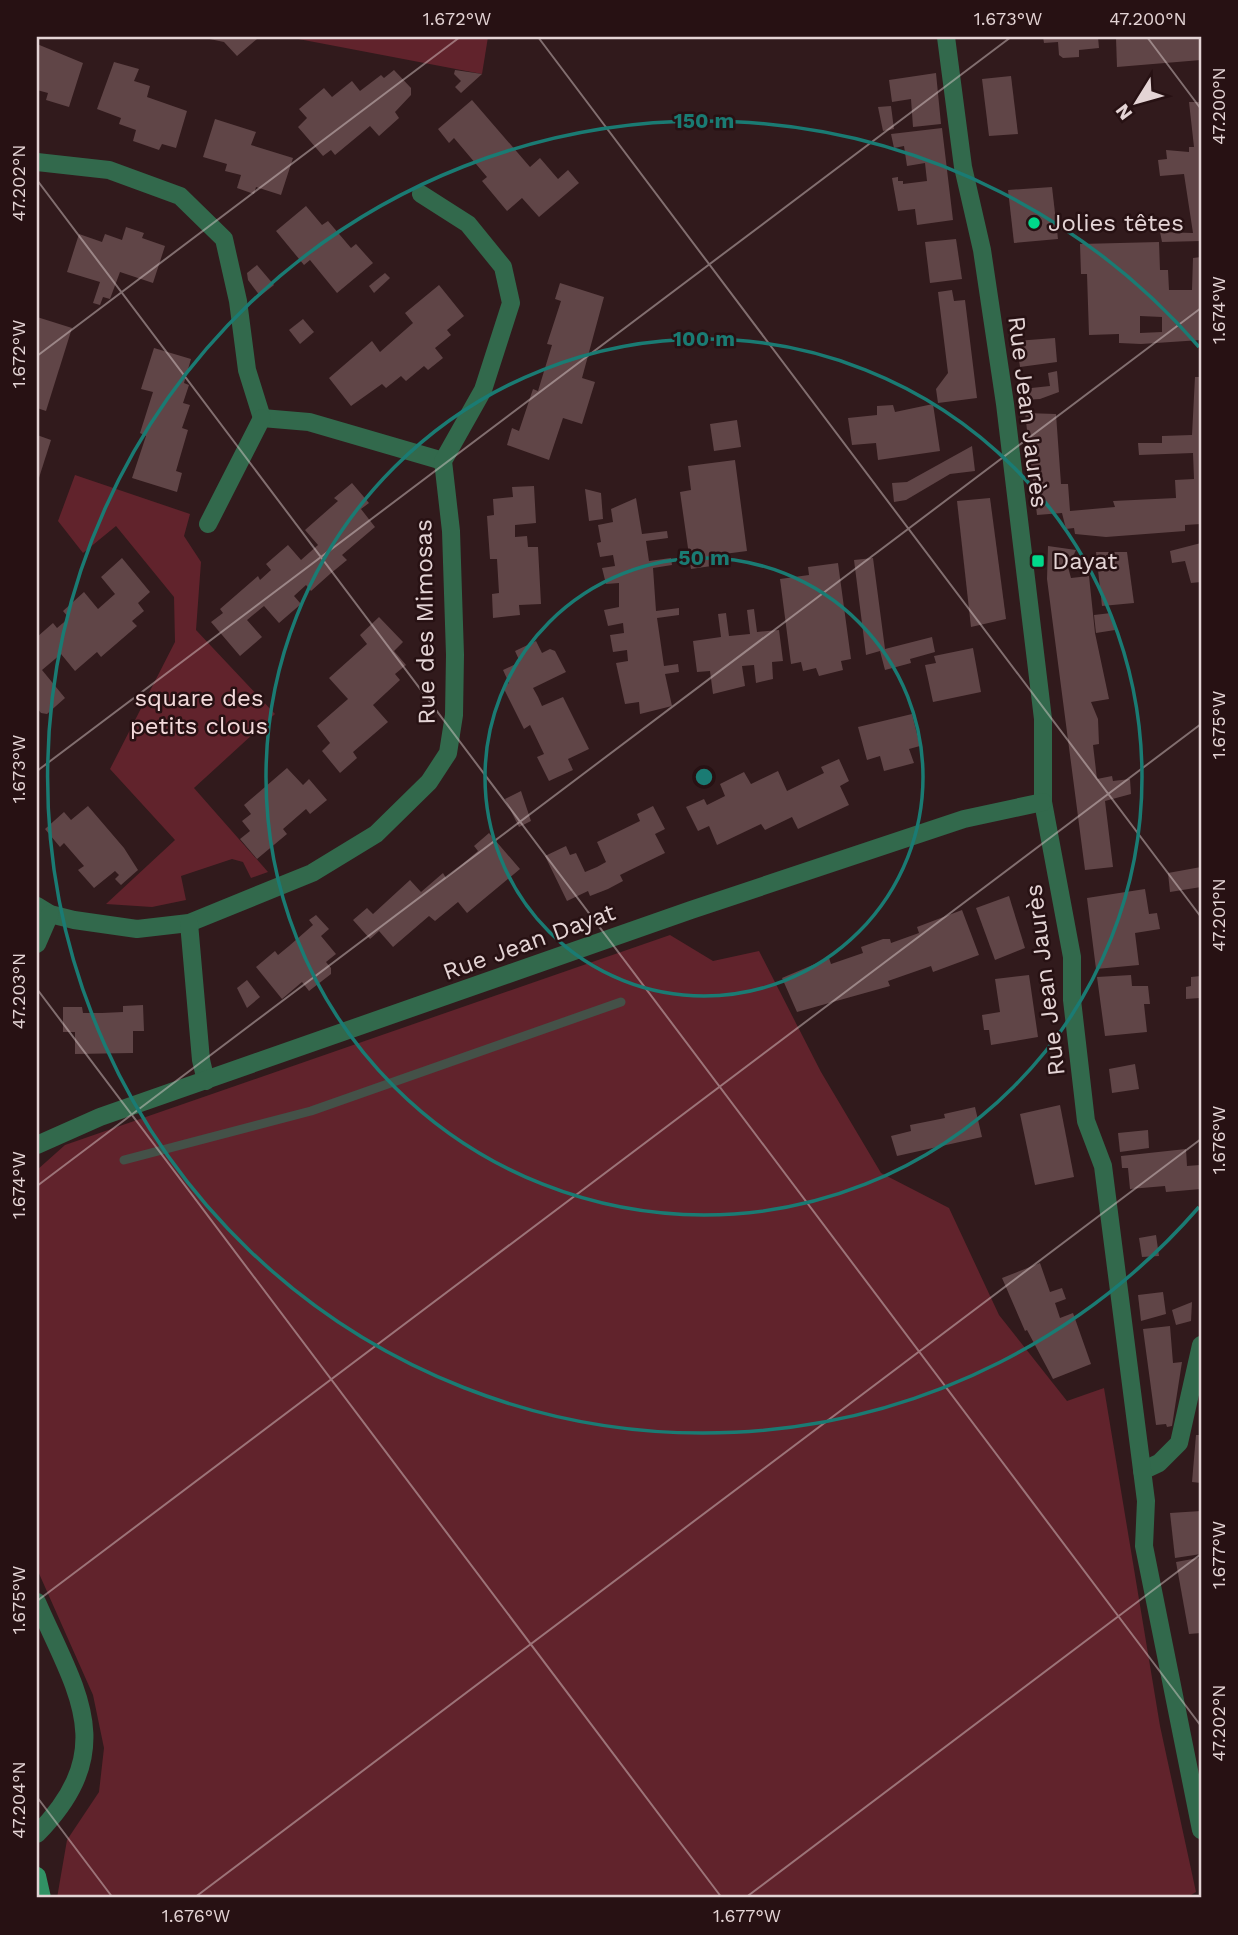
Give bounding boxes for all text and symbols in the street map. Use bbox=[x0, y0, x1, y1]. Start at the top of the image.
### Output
text: 1.672°W bbox=[423, 8, 491, 29]
text: 1.673°W bbox=[974, 8, 1042, 29]
text: 47.200°N bbox=[1109, 8, 1187, 29]
north arrow bbox=[1102, 66, 1172, 136]
text: 47.200°N bbox=[1208, 67, 1229, 145]
text: N bbox=[1110, 99, 1137, 124]
text: 150 m bbox=[674, 108, 734, 133]
text: 47.202°N bbox=[8, 145, 29, 221]
place label: Jolies têtes bbox=[1048, 209, 1184, 237]
marker: Jolies têtes bbox=[1026, 215, 1042, 231]
text: 1.674°W bbox=[1208, 276, 1229, 344]
street label: Rue Jean Jaurès bbox=[1002, 315, 1054, 509]
text: 1.672°W bbox=[8, 320, 29, 388]
text: 100 m bbox=[673, 326, 735, 351]
street label: Rue des Mimosas bbox=[409, 519, 441, 725]
text: 50 m bbox=[678, 545, 730, 570]
place label: Dayat bbox=[1052, 547, 1117, 575]
marker: Dayat bbox=[1030, 553, 1046, 569]
park label: square des petits clous bbox=[130, 684, 268, 740]
text: 1.675°W bbox=[1208, 691, 1229, 759]
text: 1.673°W bbox=[8, 735, 29, 803]
centre of rings bbox=[692, 765, 716, 789]
text: 47.201°N bbox=[1208, 878, 1229, 952]
street label: Rue Jean Jaurès bbox=[1019, 883, 1071, 1077]
street label: Rue Jean Dayat bbox=[439, 898, 619, 986]
text: 47.203°N bbox=[8, 953, 29, 1029]
text: 1.676°W bbox=[1208, 1106, 1229, 1174]
text: 1.674°W bbox=[8, 1151, 29, 1219]
text: 1.677°W bbox=[1208, 1521, 1229, 1589]
text: 1.675°W bbox=[8, 1566, 29, 1634]
text: 47.202°N bbox=[1208, 1685, 1229, 1761]
text: 47.204°N bbox=[8, 1761, 29, 1839]
text: 1.676°W bbox=[162, 1905, 230, 1926]
text: 1.677°W bbox=[713, 1905, 781, 1926]

